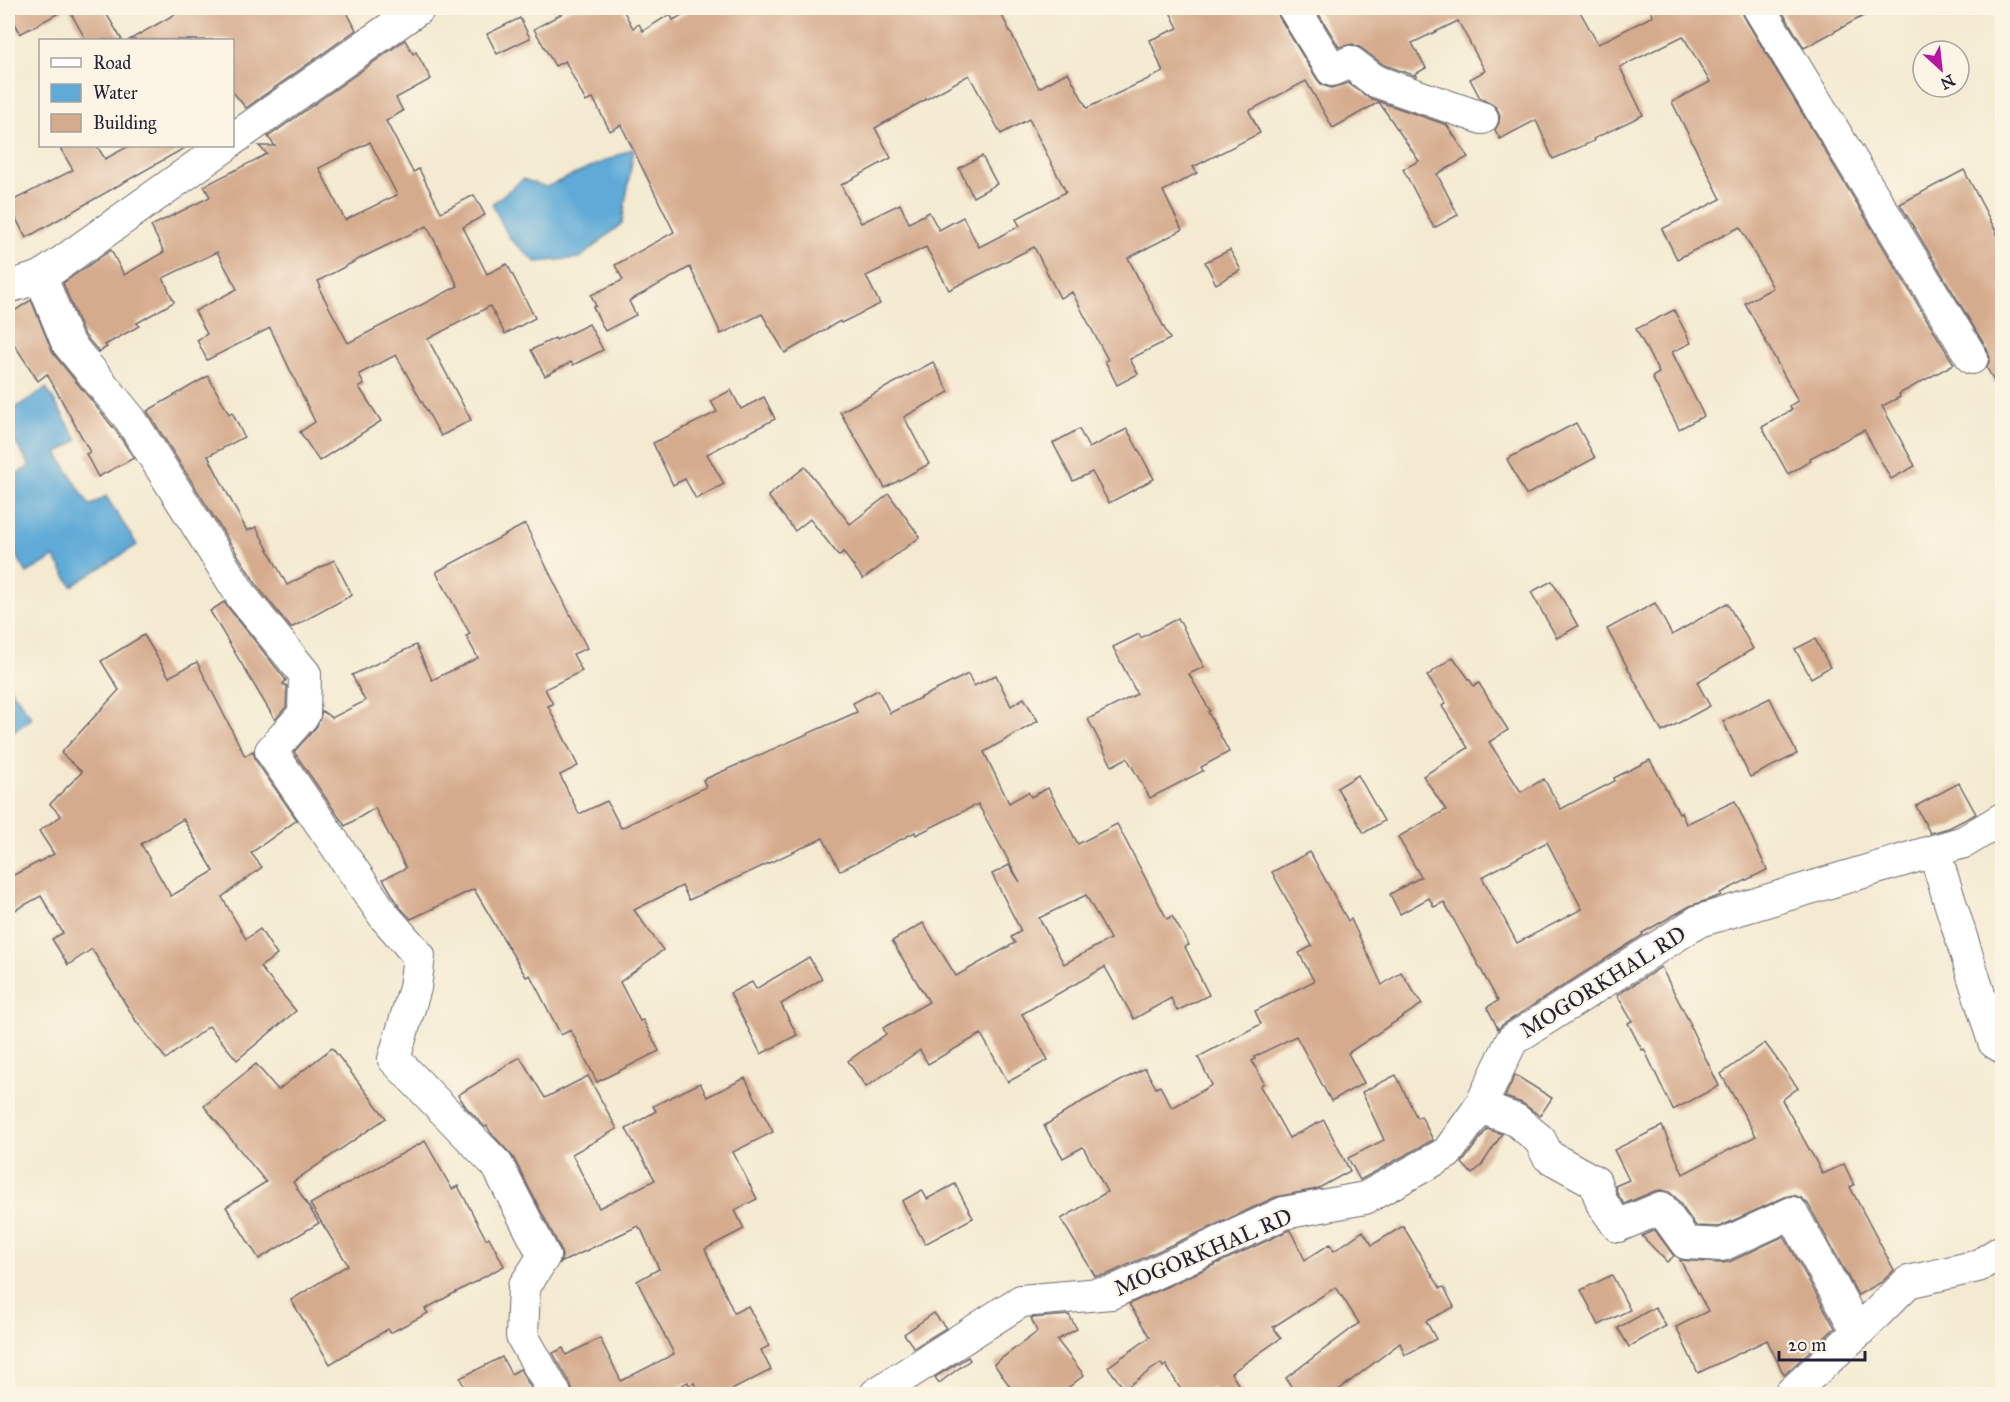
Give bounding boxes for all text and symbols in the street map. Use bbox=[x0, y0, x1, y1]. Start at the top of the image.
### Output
legend bbox=[39, 39, 234, 147]
north arrow bbox=[1911, 39, 1971, 99]
text: Road bbox=[93, 52, 131, 74]
text: N bbox=[1937, 70, 1958, 94]
text: Water bbox=[93, 82, 138, 104]
text: Building bbox=[93, 112, 157, 135]
street label: MOGORKHAL RD bbox=[1515, 920, 1691, 1044]
street label: MOGORKHAL RD bbox=[1110, 1202, 1296, 1302]
scale bar bbox=[1779, 1324, 1864, 1362]
text: 20 m bbox=[1788, 1334, 1826, 1356]

